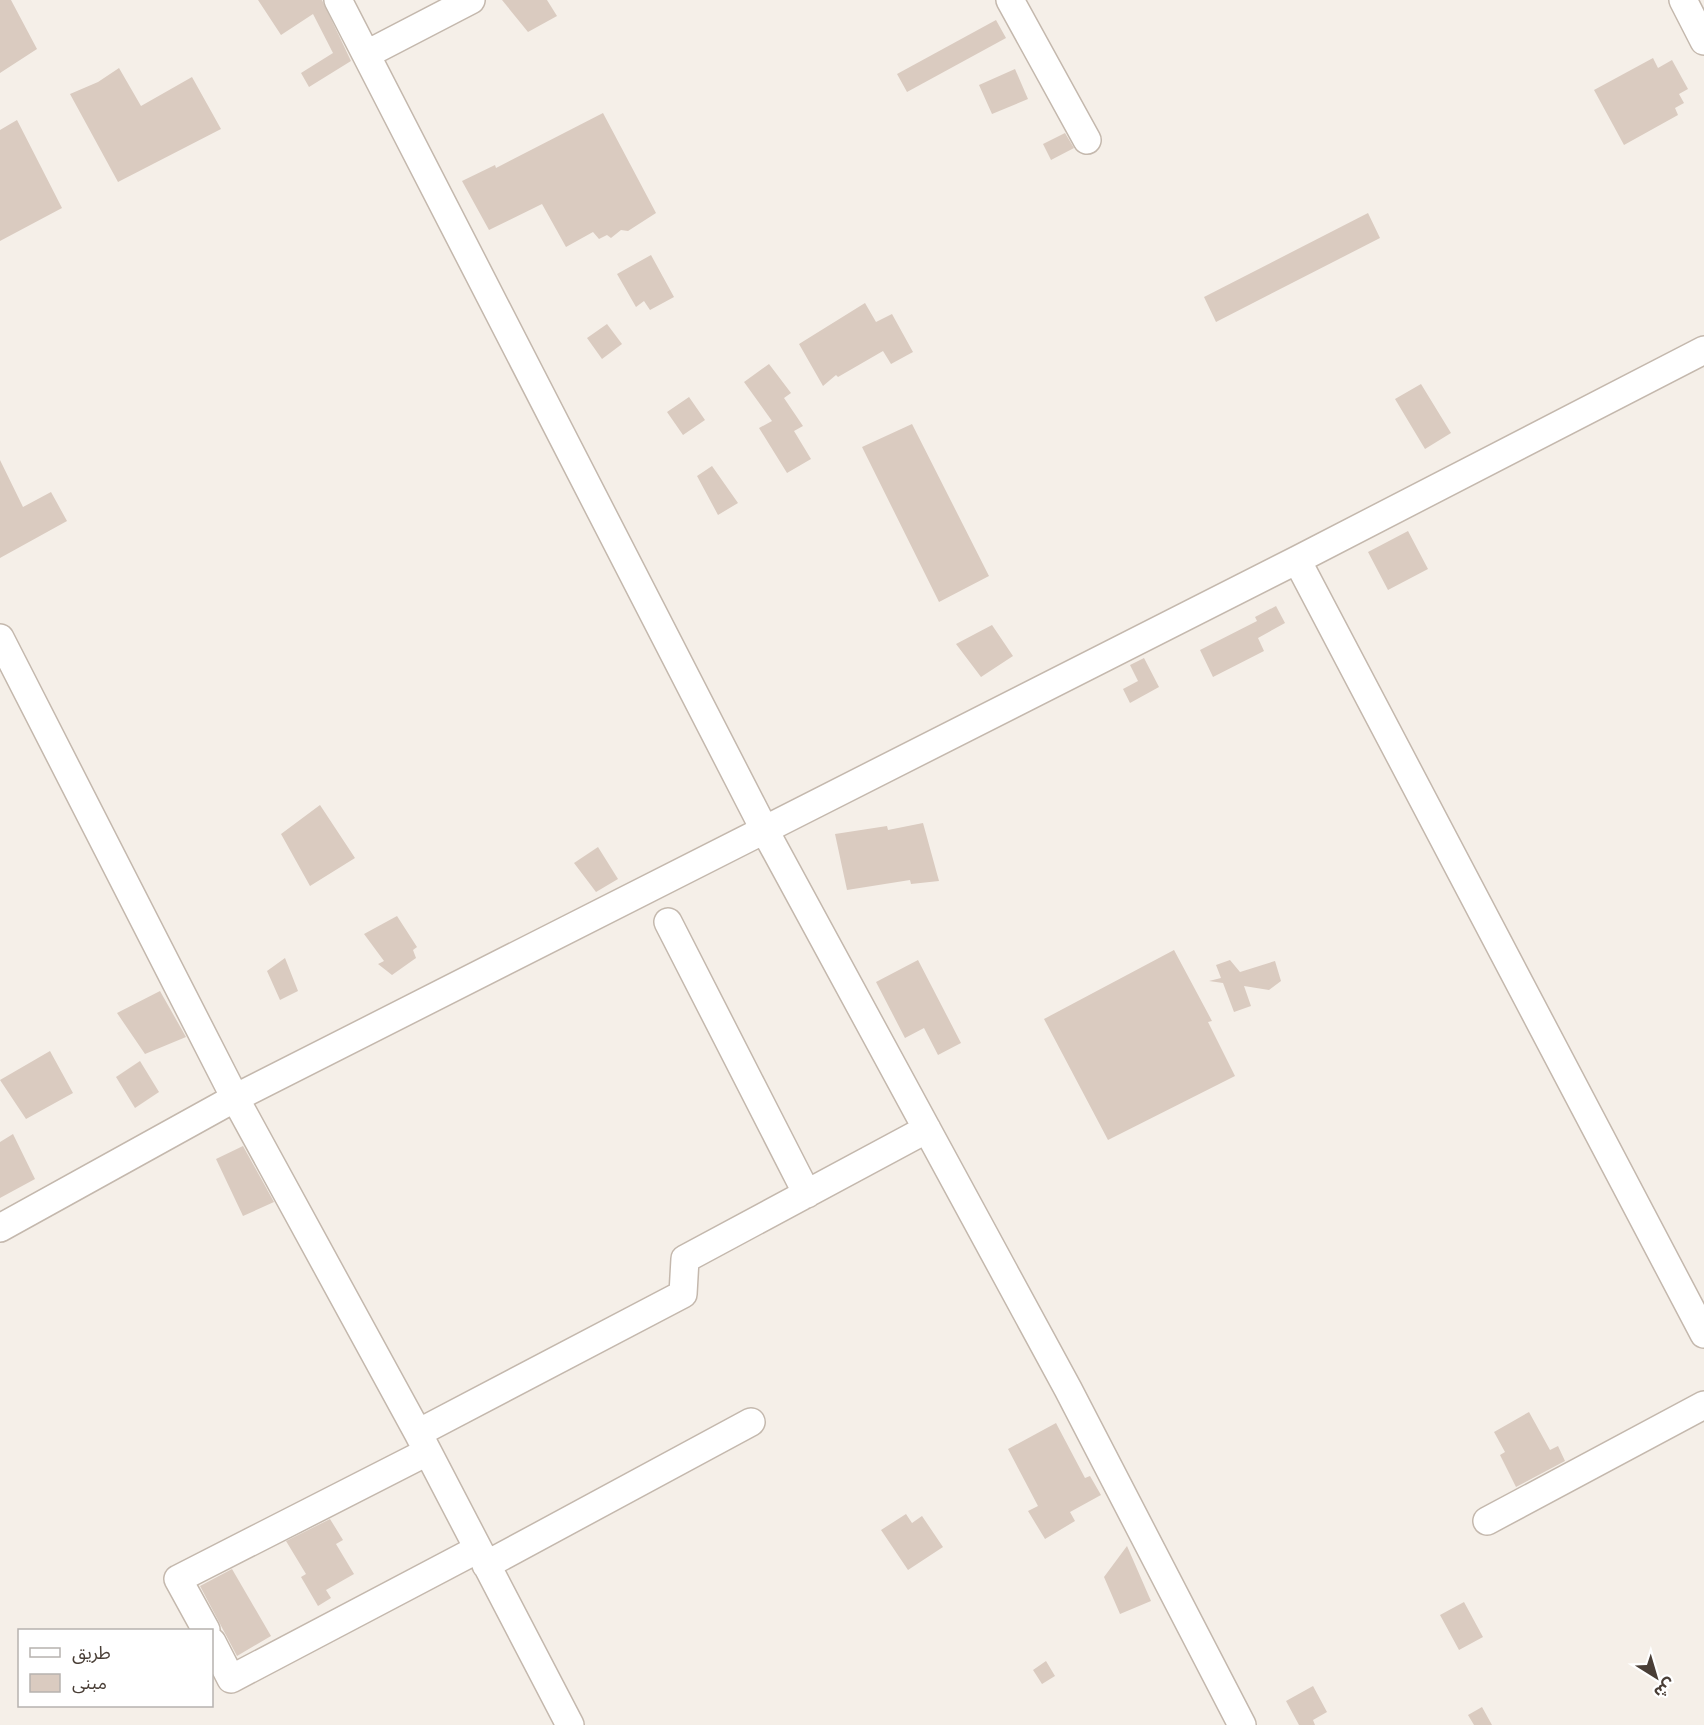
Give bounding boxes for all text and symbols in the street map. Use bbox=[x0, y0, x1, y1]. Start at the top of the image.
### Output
legend bbox=[18, 1629, 213, 1707]
text: طريق bbox=[72, 1640, 111, 1664]
north arrow bbox=[1626, 1647, 1686, 1707]
text: مبنى bbox=[72, 1670, 107, 1694]
text: ش bbox=[1650, 1674, 1680, 1704]

